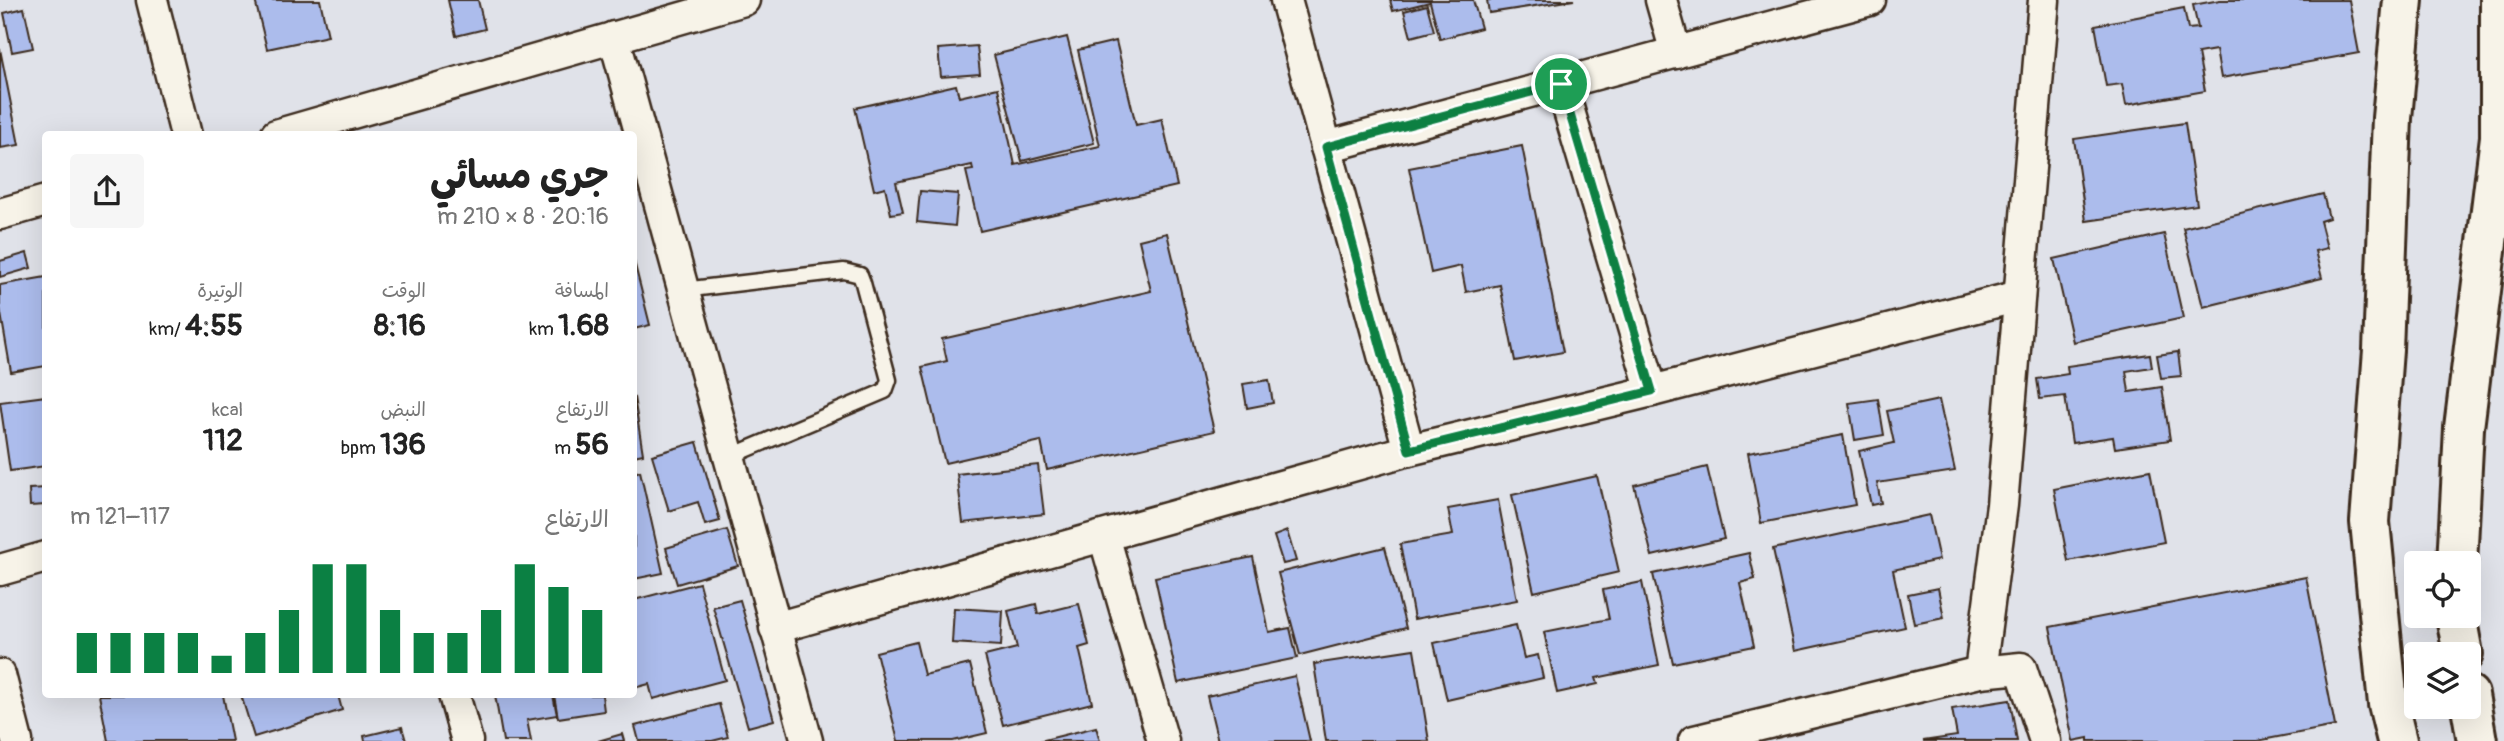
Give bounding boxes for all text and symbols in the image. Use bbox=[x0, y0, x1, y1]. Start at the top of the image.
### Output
pin bbox=[1531, 54, 1591, 114]
icon: arrive bbox=[1542, 65, 1580, 103]
text: جري مسائي bbox=[430, 152, 609, 200]
button: share bbox=[70, 154, 144, 228]
text: 20:16 · 8 × 210 m bbox=[437, 202, 609, 231]
text: الوتيرة bbox=[197, 279, 243, 303]
text: الوقت bbox=[382, 279, 426, 303]
text: المسافة bbox=[555, 279, 609, 303]
text: 4:55 bbox=[185, 307, 243, 344]
text: 8:16 bbox=[374, 307, 426, 344]
text: 1.68 bbox=[558, 307, 609, 344]
text: /km bbox=[149, 317, 185, 341]
text: km bbox=[529, 317, 558, 341]
text: kcal bbox=[212, 398, 243, 422]
text: النبض bbox=[381, 398, 426, 422]
text: الارتفاع bbox=[556, 398, 609, 422]
text: 112 bbox=[203, 422, 243, 459]
text: 136 bbox=[380, 426, 426, 463]
text: 56 bbox=[575, 426, 609, 463]
text: bpm bbox=[341, 436, 380, 460]
text: m bbox=[554, 436, 575, 460]
text: 117–121 m bbox=[70, 502, 170, 531]
text: الارتفاع bbox=[545, 505, 609, 534]
map controls bbox=[2404, 551, 2481, 719]
button: locate bbox=[2404, 551, 2481, 628]
button: layers bbox=[2404, 642, 2481, 719]

